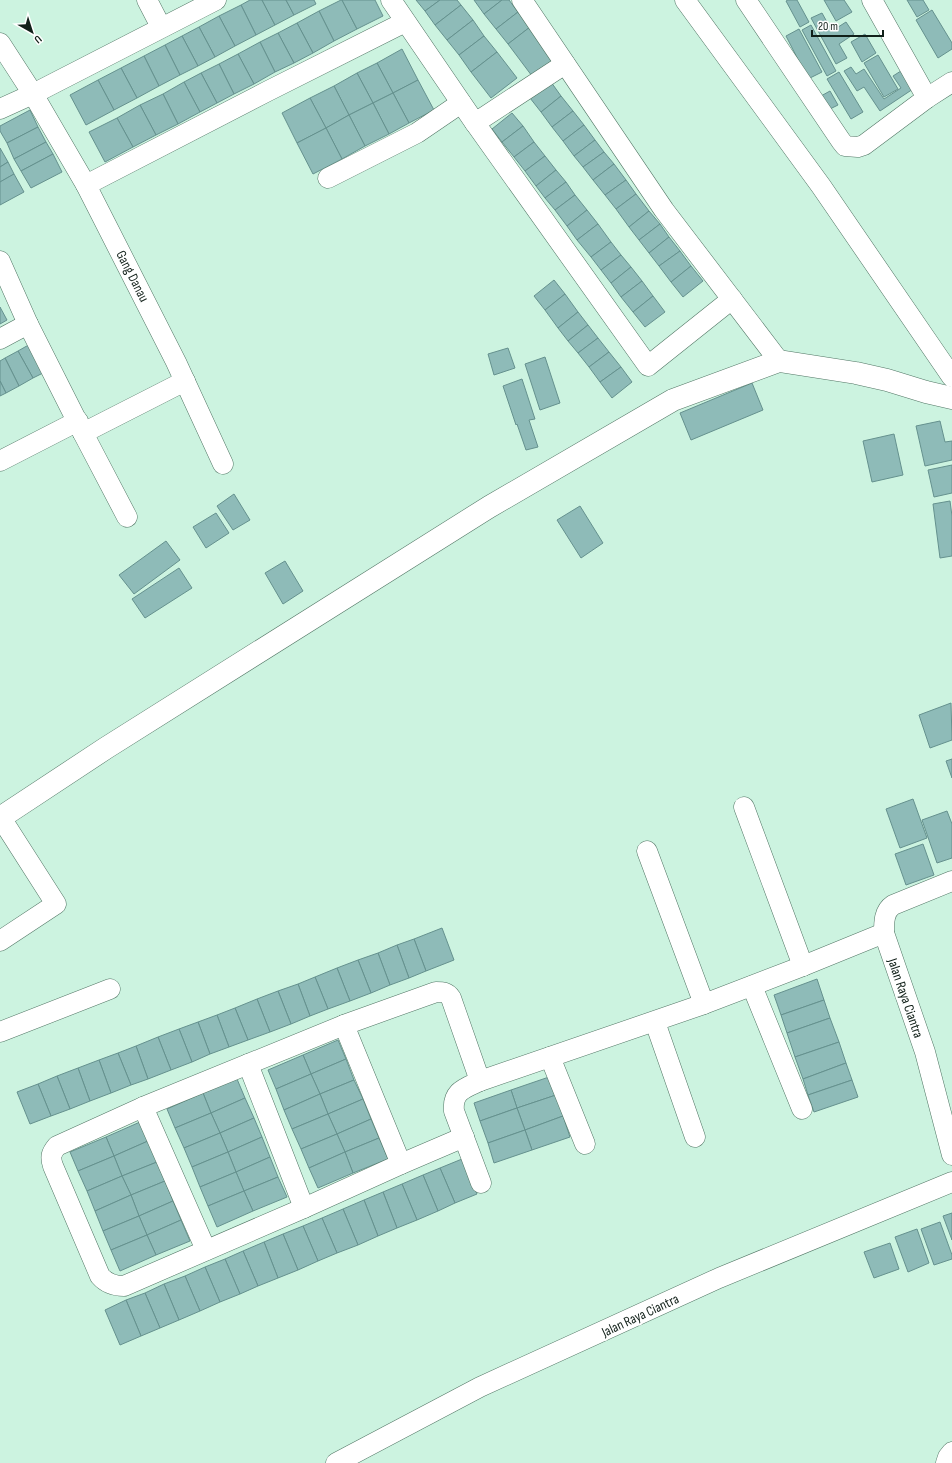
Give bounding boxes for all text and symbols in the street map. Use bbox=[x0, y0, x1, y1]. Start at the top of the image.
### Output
north arrow bbox=[12, 12, 52, 52]
scale bar bbox=[812, 12, 883, 38]
text: 20 m bbox=[818, 19, 838, 34]
text: U bbox=[31, 33, 44, 46]
street label: Gang Danau bbox=[112, 248, 153, 305]
street label: Jalan Raya Ciantra bbox=[884, 955, 927, 1040]
street label: Jalan Raya Ciantra bbox=[598, 1290, 682, 1341]

